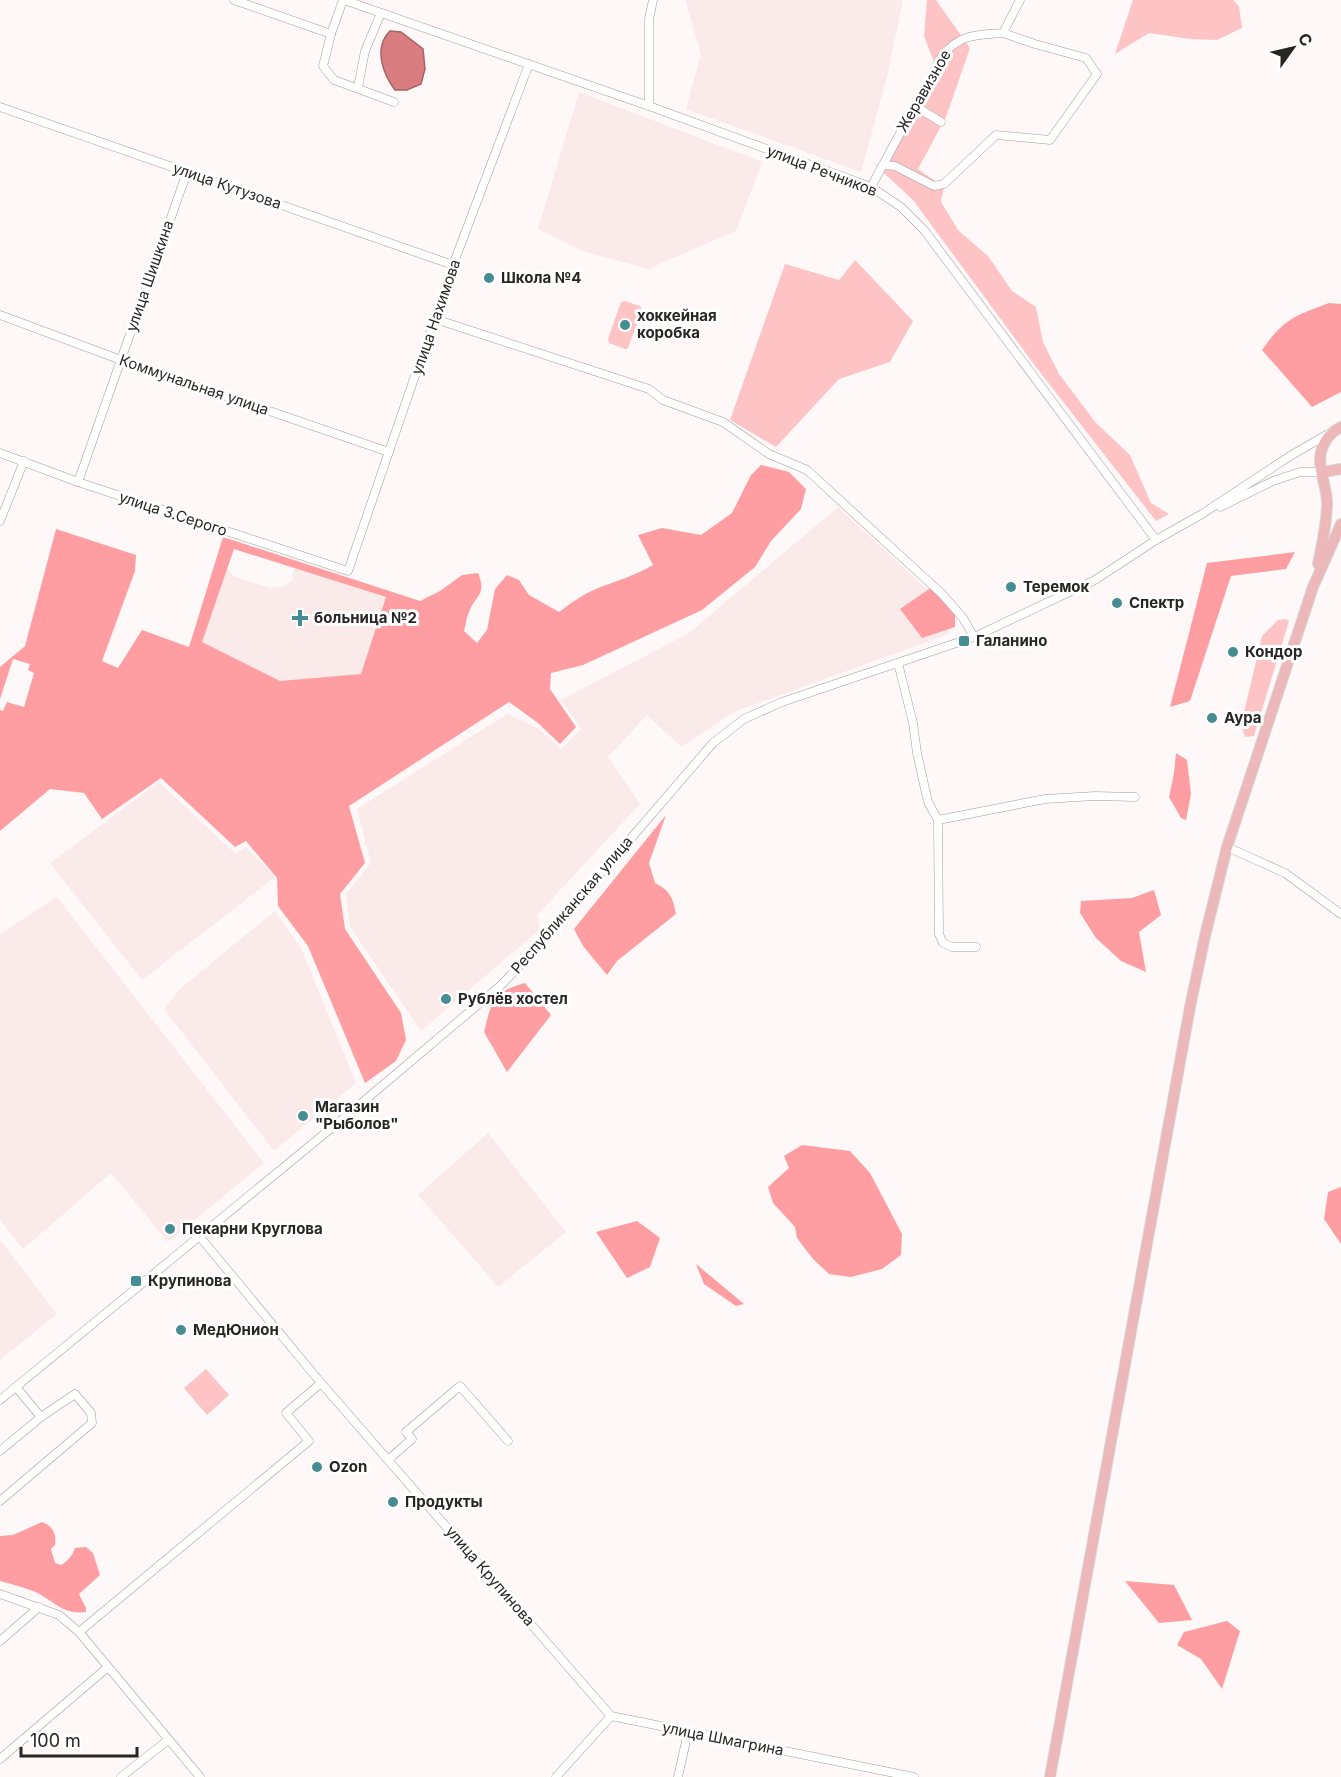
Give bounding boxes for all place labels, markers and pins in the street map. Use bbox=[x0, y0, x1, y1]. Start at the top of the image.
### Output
place label: Школа №4 bbox=[501, 268, 581, 287]
marker: Школа №4 bbox=[482, 271, 496, 285]
place label: хоккейная коробка bbox=[637, 306, 717, 342]
marker: хоккейная коробка bbox=[618, 318, 632, 332]
place label: Теремок bbox=[1023, 577, 1090, 596]
marker: Теремок bbox=[1004, 580, 1018, 594]
place label: Спектр bbox=[1129, 593, 1184, 612]
marker: Спектр bbox=[1110, 596, 1124, 610]
place label: больница №2 bbox=[314, 608, 417, 627]
marker: больница №2 bbox=[291, 609, 309, 627]
place label: Галанино bbox=[976, 631, 1047, 650]
marker: Галанино bbox=[957, 634, 971, 648]
place label: Кондор bbox=[1245, 642, 1302, 661]
marker: Кондор bbox=[1226, 645, 1240, 659]
place label: Аура bbox=[1224, 708, 1262, 727]
marker: Аура bbox=[1205, 711, 1219, 725]
place label: Рублёв хостел bbox=[458, 989, 568, 1008]
marker: Рублёв хостел bbox=[439, 992, 453, 1006]
place label: Магазин "Рыболов" bbox=[315, 1097, 399, 1133]
marker: Магазин "Рыболов" bbox=[296, 1109, 310, 1123]
place label: Пекарни Круглова bbox=[182, 1219, 323, 1238]
marker: Пекарни Круглова bbox=[163, 1222, 177, 1236]
place label: Крупинова bbox=[148, 1271, 231, 1290]
marker: Крупинова bbox=[129, 1274, 143, 1288]
place label: МедЮнион bbox=[193, 1320, 279, 1339]
marker: МедЮнион bbox=[174, 1323, 188, 1337]
place label: Ozon bbox=[329, 1457, 367, 1476]
marker: Ozon bbox=[310, 1460, 324, 1474]
place label: Продукты bbox=[405, 1492, 483, 1511]
marker: Продукты bbox=[386, 1495, 400, 1509]

